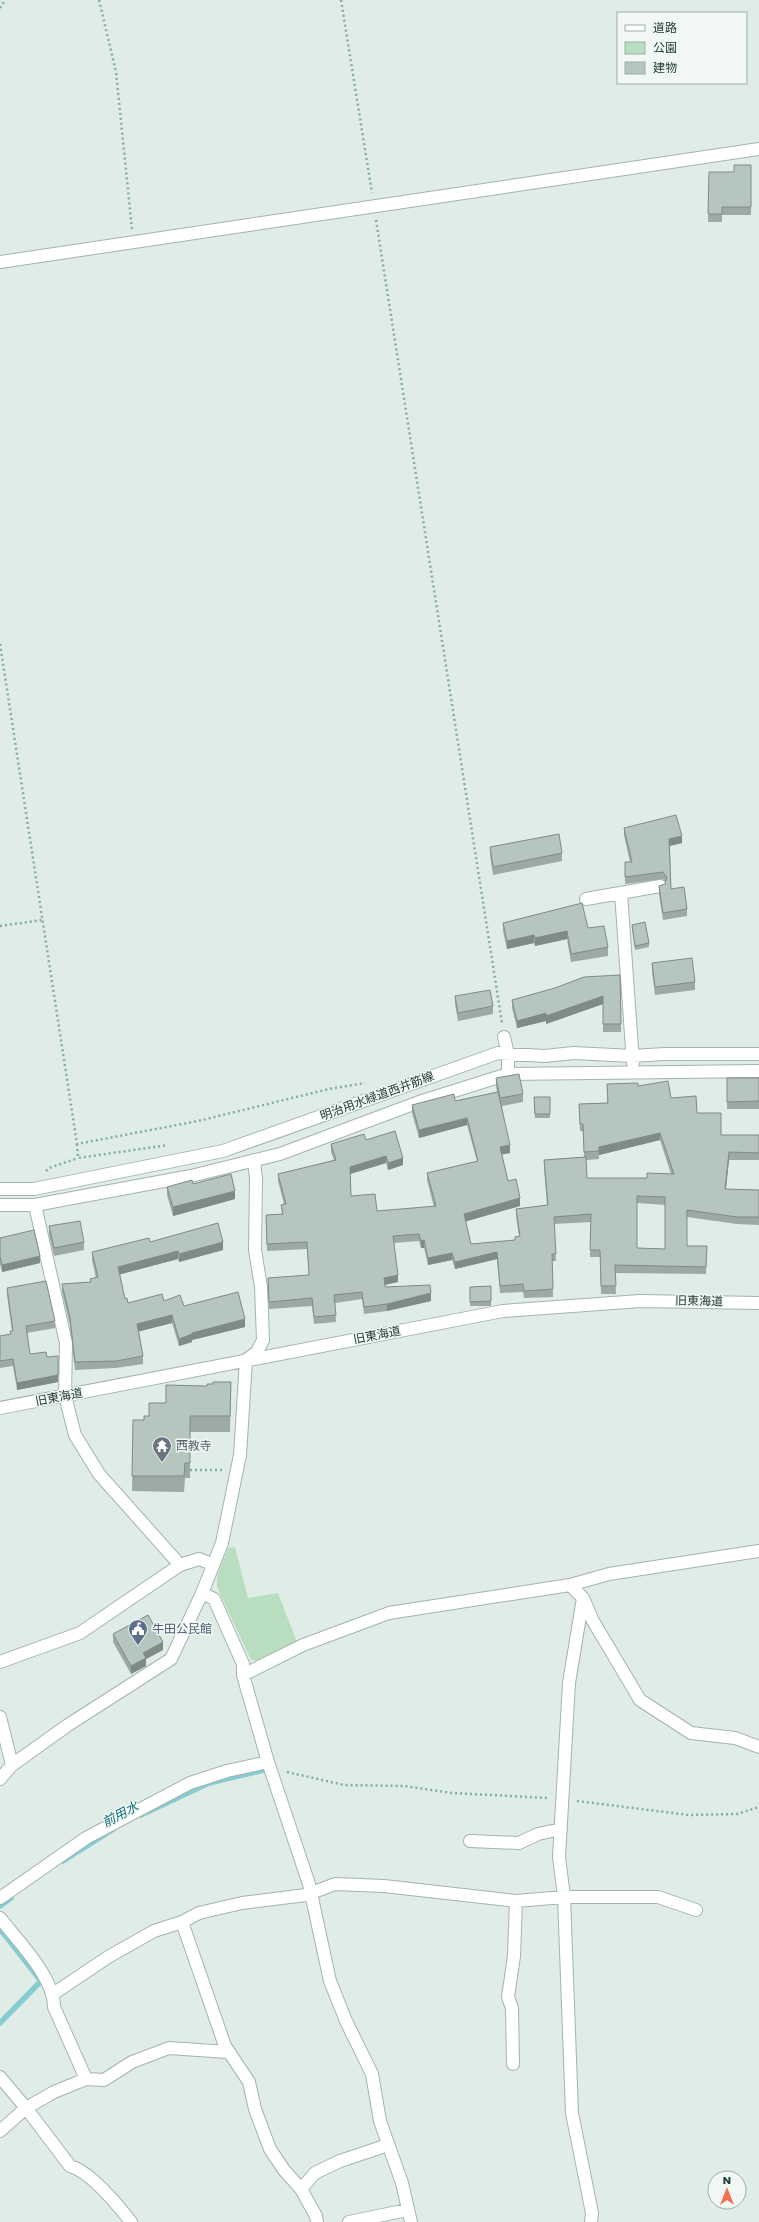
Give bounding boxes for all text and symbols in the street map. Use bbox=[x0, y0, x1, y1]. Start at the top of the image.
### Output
legend bbox=[617, 12, 747, 84]
text: 道路 bbox=[653, 19, 677, 36]
text: 公園 bbox=[653, 39, 677, 56]
text: 建物 bbox=[653, 59, 677, 76]
street label: 明治用水緑道西井筋線 bbox=[318, 1067, 436, 1124]
street label: 旧東海道 bbox=[675, 1292, 723, 1309]
street label: 旧東海道 bbox=[352, 1322, 402, 1347]
street label: 旧東海道 bbox=[34, 1384, 84, 1409]
temple icon: 西教寺 bbox=[151, 1435, 173, 1463]
place label: 西教寺 bbox=[176, 1437, 212, 1454]
public building icon: 牛田公民館 bbox=[127, 1618, 149, 1646]
place label: 牛田公民館 bbox=[152, 1620, 212, 1637]
water label: 前用水 bbox=[99, 1796, 144, 1832]
north arrow bbox=[707, 2170, 747, 2210]
text: N bbox=[723, 2172, 731, 2188]

